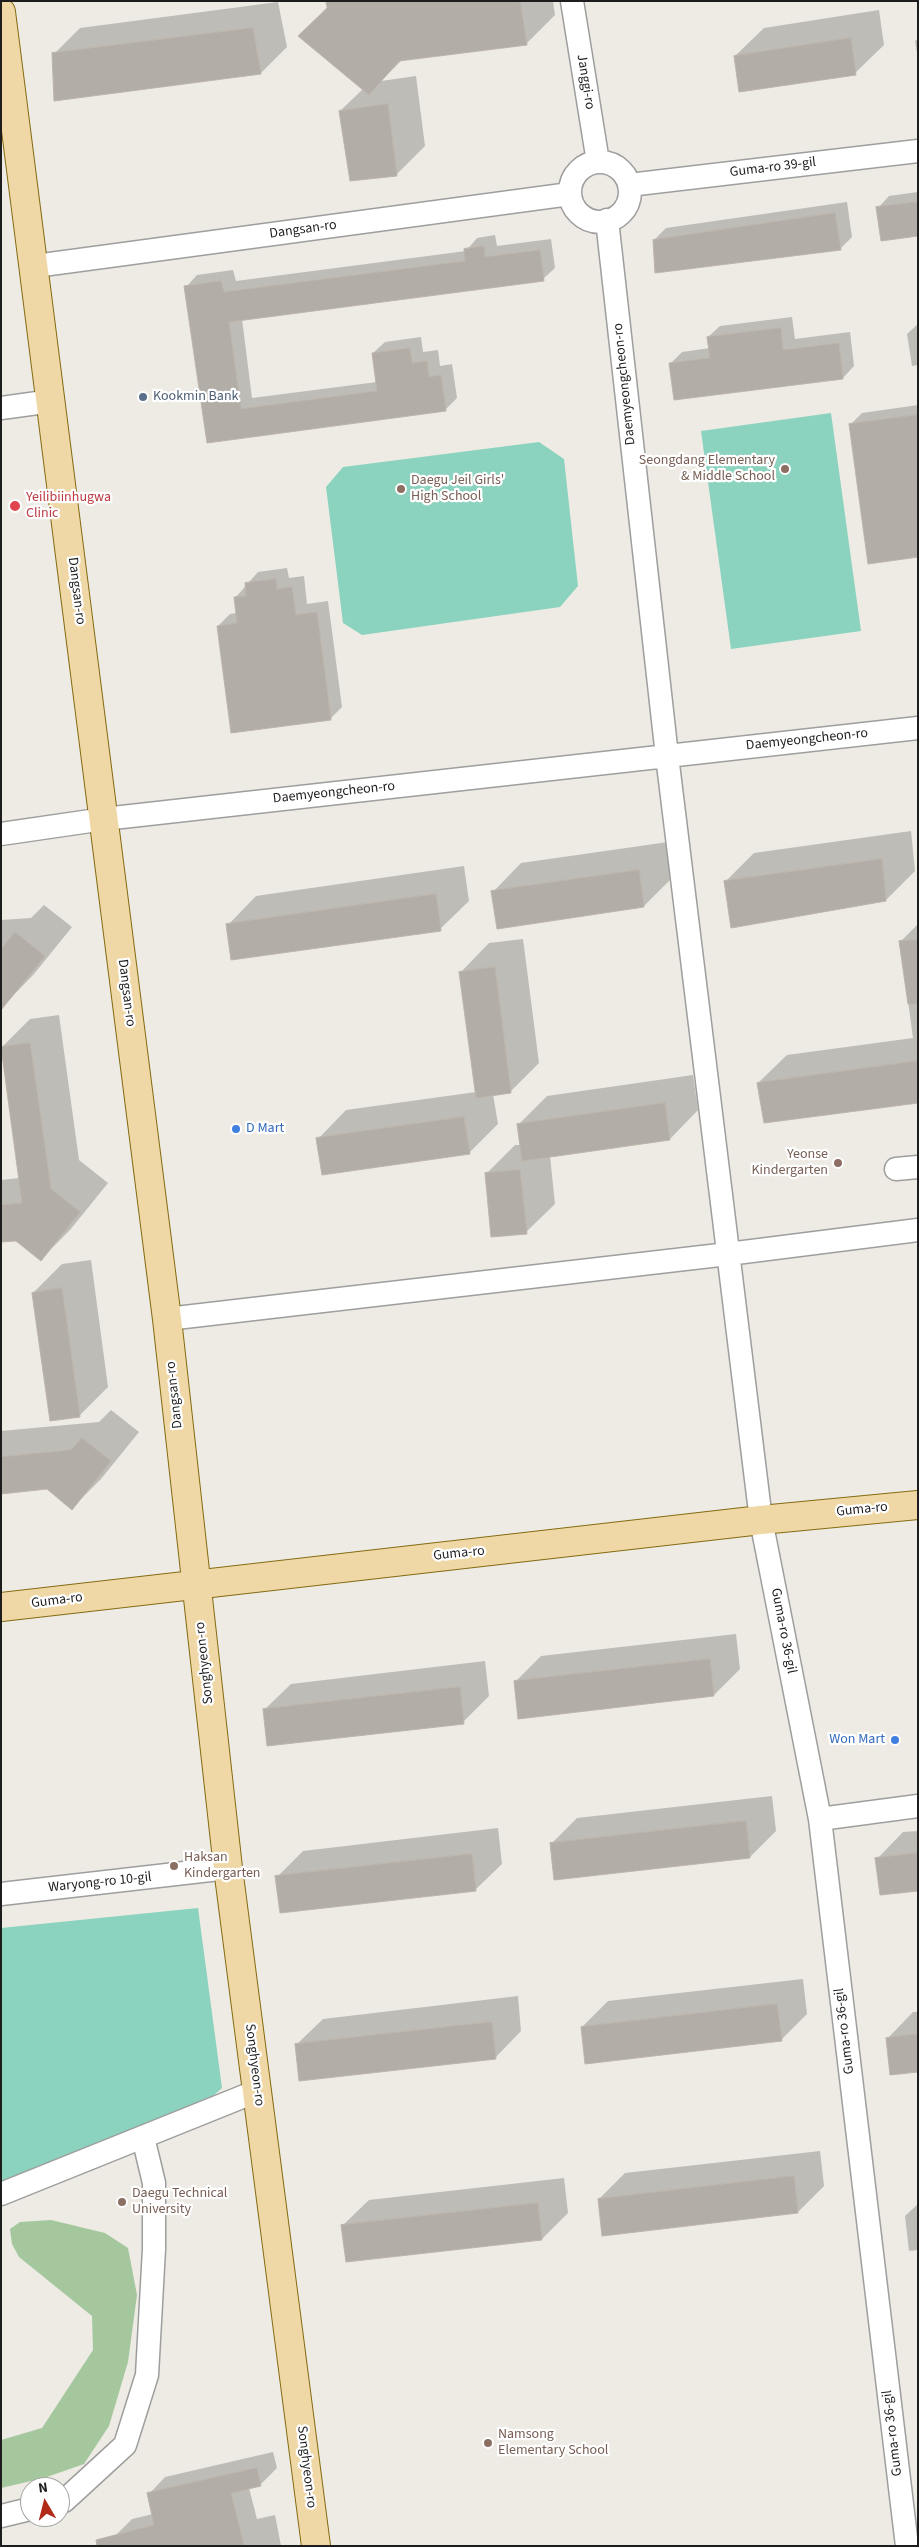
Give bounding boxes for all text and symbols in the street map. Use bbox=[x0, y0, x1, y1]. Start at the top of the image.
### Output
street label: Janggi-ro bbox=[572, 53, 598, 111]
street label: Guma-ro 39-gil bbox=[729, 154, 817, 182]
street label: Dangsan-ro bbox=[268, 217, 338, 243]
street label: Daemyeongcheon-ro bbox=[610, 322, 640, 446]
place label: Kookmin Bank bbox=[153, 389, 238, 405]
marker: Kookmin Bank bbox=[137, 391, 149, 403]
place label: Seongdang Elementary & Middle School bbox=[639, 453, 775, 486]
marker: Seongdang Elementary & Middle School bbox=[779, 463, 791, 475]
place label: Daegu Jeil Girls' High School bbox=[411, 473, 504, 506]
marker: Daegu Jeil Girls' High School bbox=[395, 483, 407, 495]
place label: Yeilibiinhugwa Clinic bbox=[26, 490, 111, 522]
marker: Yeilibiinhugwa Clinic bbox=[8, 499, 22, 513]
street label: Dangsan-ro bbox=[64, 556, 88, 626]
street label: Daemyeongcheon-ro bbox=[745, 725, 869, 755]
street label: Daemyeongcheon-ro bbox=[272, 778, 396, 808]
street label: Dangsan-ro bbox=[114, 958, 138, 1028]
place label: D Mart bbox=[246, 1121, 284, 1137]
marker: D Mart bbox=[230, 1123, 242, 1135]
place label: Yeonse Kindergarten bbox=[751, 1147, 828, 1180]
marker: Yeonse Kindergarten bbox=[832, 1157, 844, 1169]
street label: Dangsan-ro bbox=[163, 1360, 187, 1430]
street label: Guma-ro bbox=[835, 1499, 889, 1521]
street label: Guma-ro bbox=[432, 1543, 486, 1565]
street label: Guma-ro 36-gil bbox=[766, 1587, 800, 1675]
street label: Guma-ro bbox=[30, 1590, 84, 1612]
street label: Songhyeon-ro bbox=[192, 1621, 218, 1705]
place label: Won Mart bbox=[829, 1732, 885, 1748]
marker: Won Mart bbox=[889, 1734, 901, 1746]
place label: Haksan Kindergarten bbox=[184, 1850, 261, 1882]
marker: Haksan Kindergarten bbox=[168, 1860, 180, 1872]
street label: Waryong-ro 10-gil bbox=[48, 1869, 152, 1897]
street label: Guma-ro 36-gil bbox=[831, 1987, 859, 2075]
street label: Songhyeon-ro bbox=[241, 2023, 267, 2107]
place label: Daegu Technical University bbox=[132, 2186, 227, 2218]
marker: Daegu Technical University bbox=[116, 2196, 128, 2208]
street label: Guma-ro 36-gil bbox=[879, 2389, 907, 2477]
street label: Songhyeon-ro bbox=[293, 2425, 319, 2509]
place label: Namsong Elementary School bbox=[498, 2427, 608, 2460]
marker: Namsong Elementary School bbox=[482, 2437, 494, 2449]
north arrow bbox=[20, 2477, 70, 2527]
text: N bbox=[37, 2478, 49, 2499]

